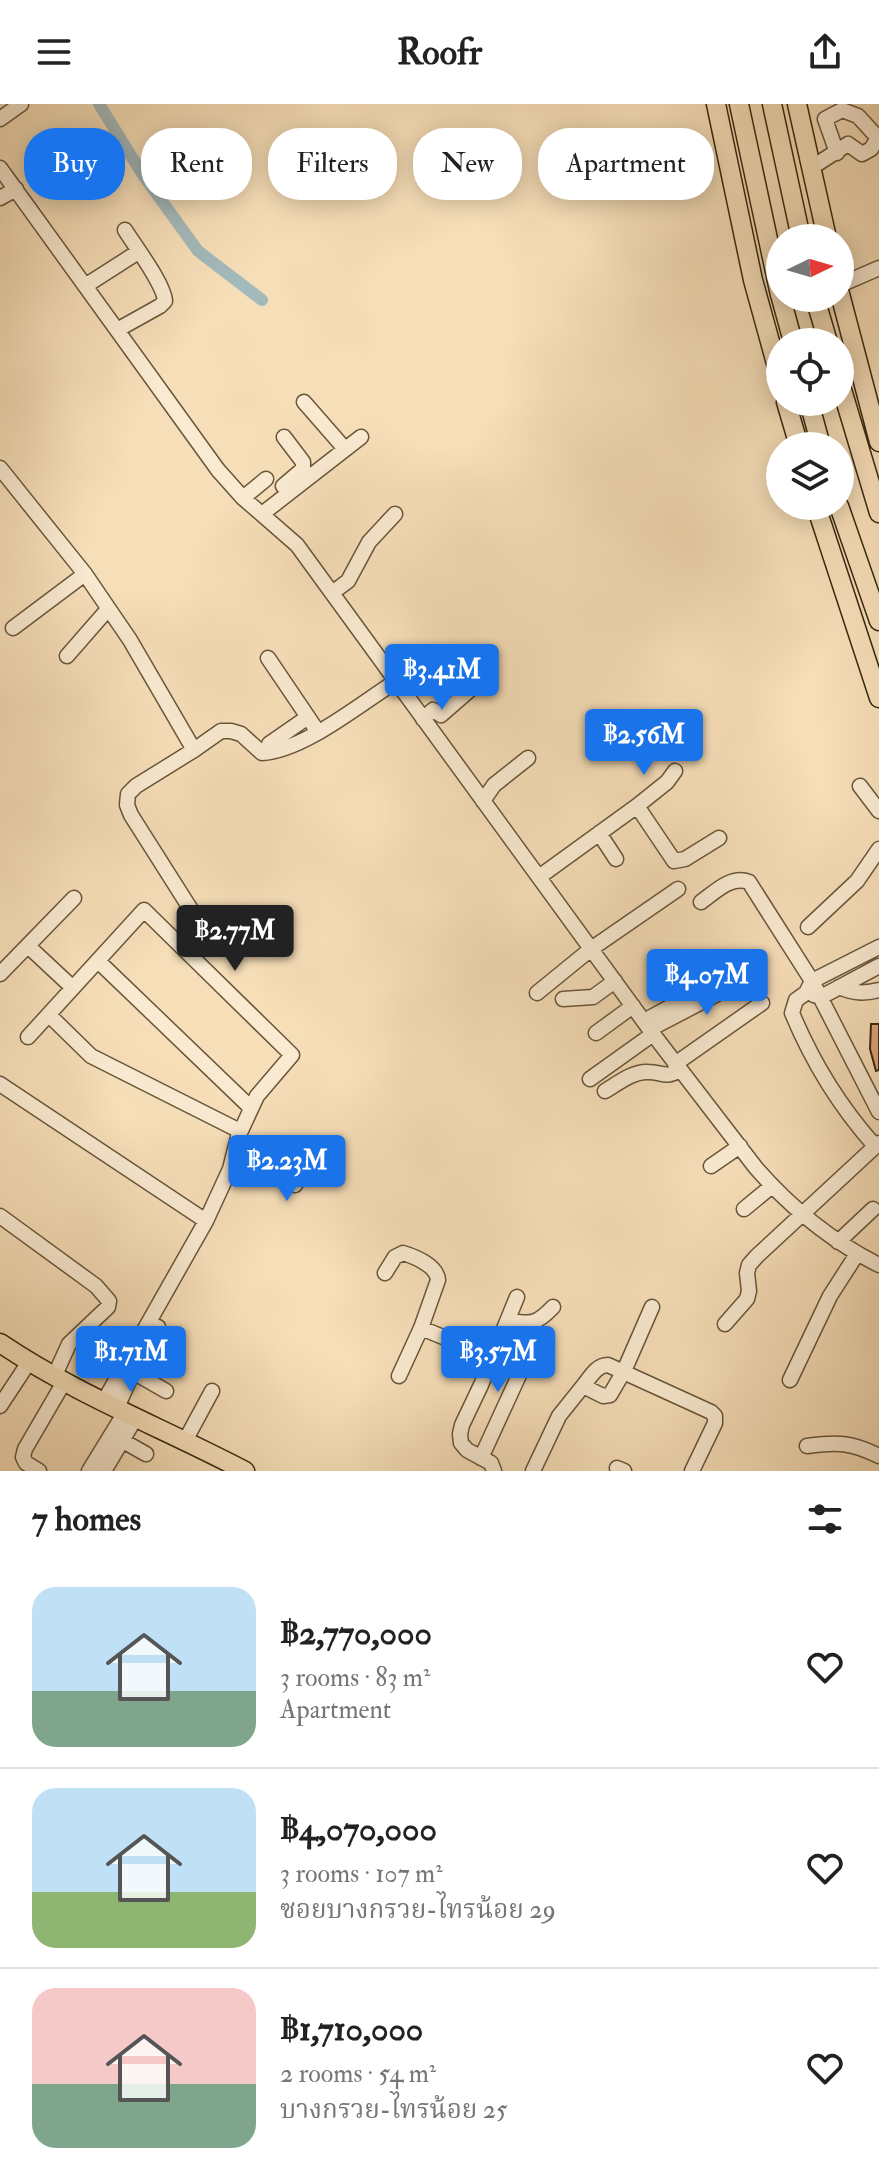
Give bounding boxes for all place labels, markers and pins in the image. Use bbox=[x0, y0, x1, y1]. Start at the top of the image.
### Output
pin: ฿3.41M bbox=[377, 644, 507, 712]
pin: ฿2.56M bbox=[579, 709, 709, 777]
pin: ฿2.77M bbox=[170, 905, 300, 973]
pin: ฿4.07M bbox=[642, 949, 772, 1017]
pin: ฿2.23M bbox=[222, 1135, 352, 1203]
pin: ฿1.71M bbox=[66, 1326, 196, 1394]
pin: ฿3.57M bbox=[433, 1326, 563, 1394]

